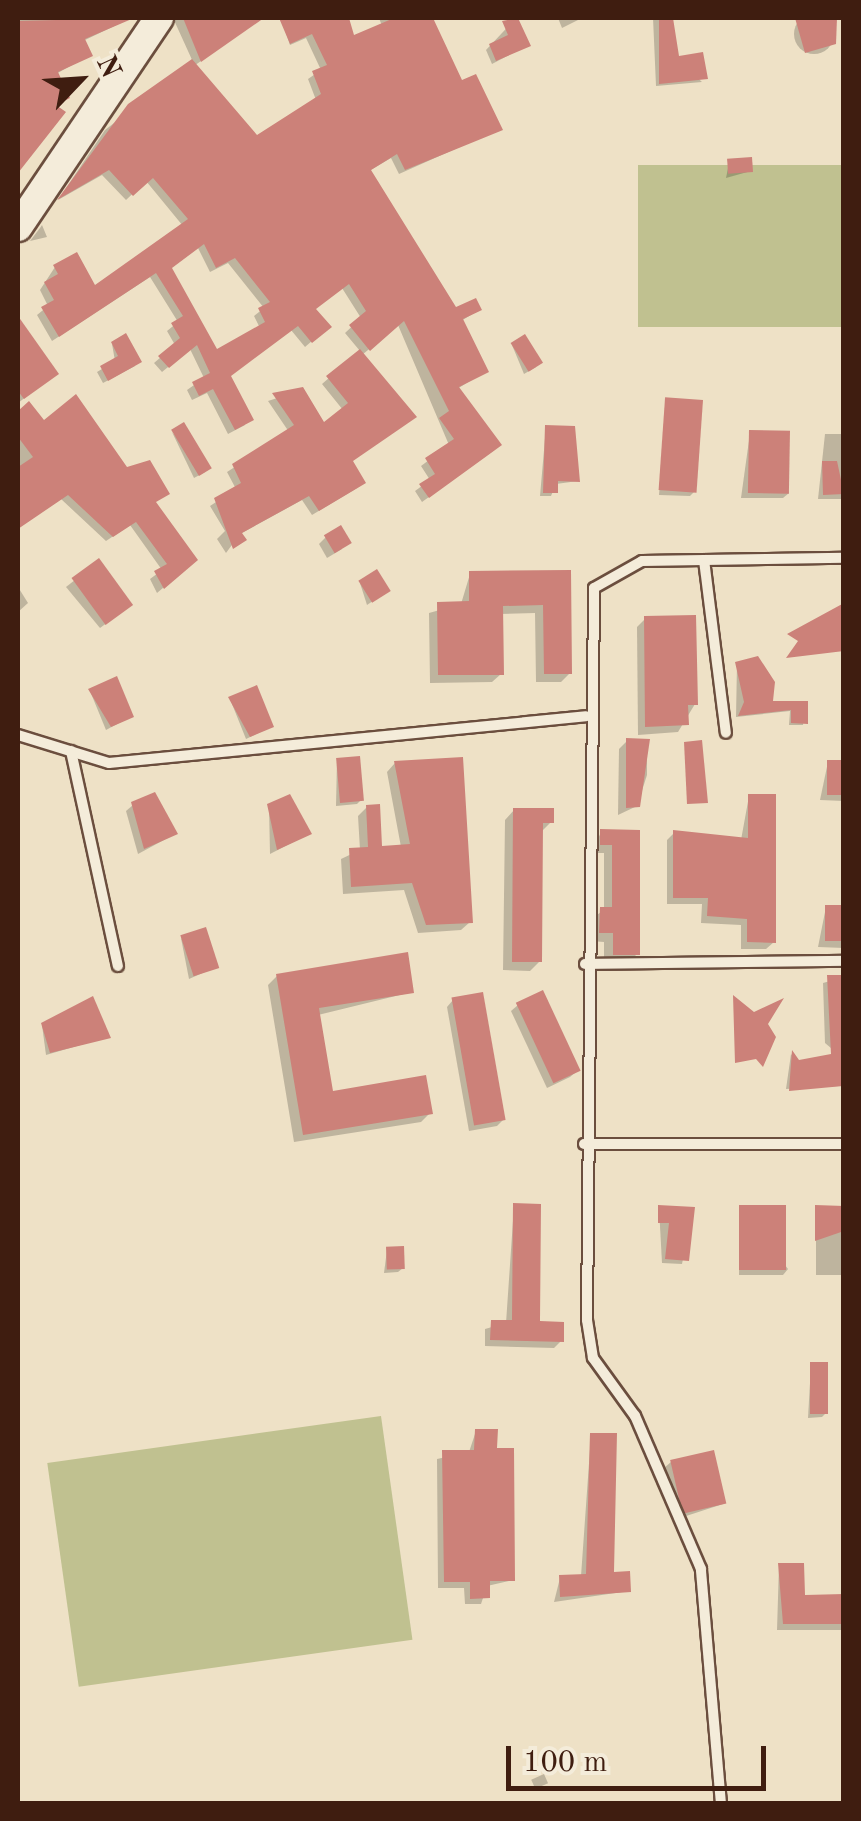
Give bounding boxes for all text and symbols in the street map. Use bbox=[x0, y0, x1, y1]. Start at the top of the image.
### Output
north arrow bbox=[30, 30, 130, 130]
text: N bbox=[90, 52, 124, 83]
scale bar bbox=[511, 1726, 771, 1788]
text: 100 m bbox=[523, 1748, 607, 1778]

